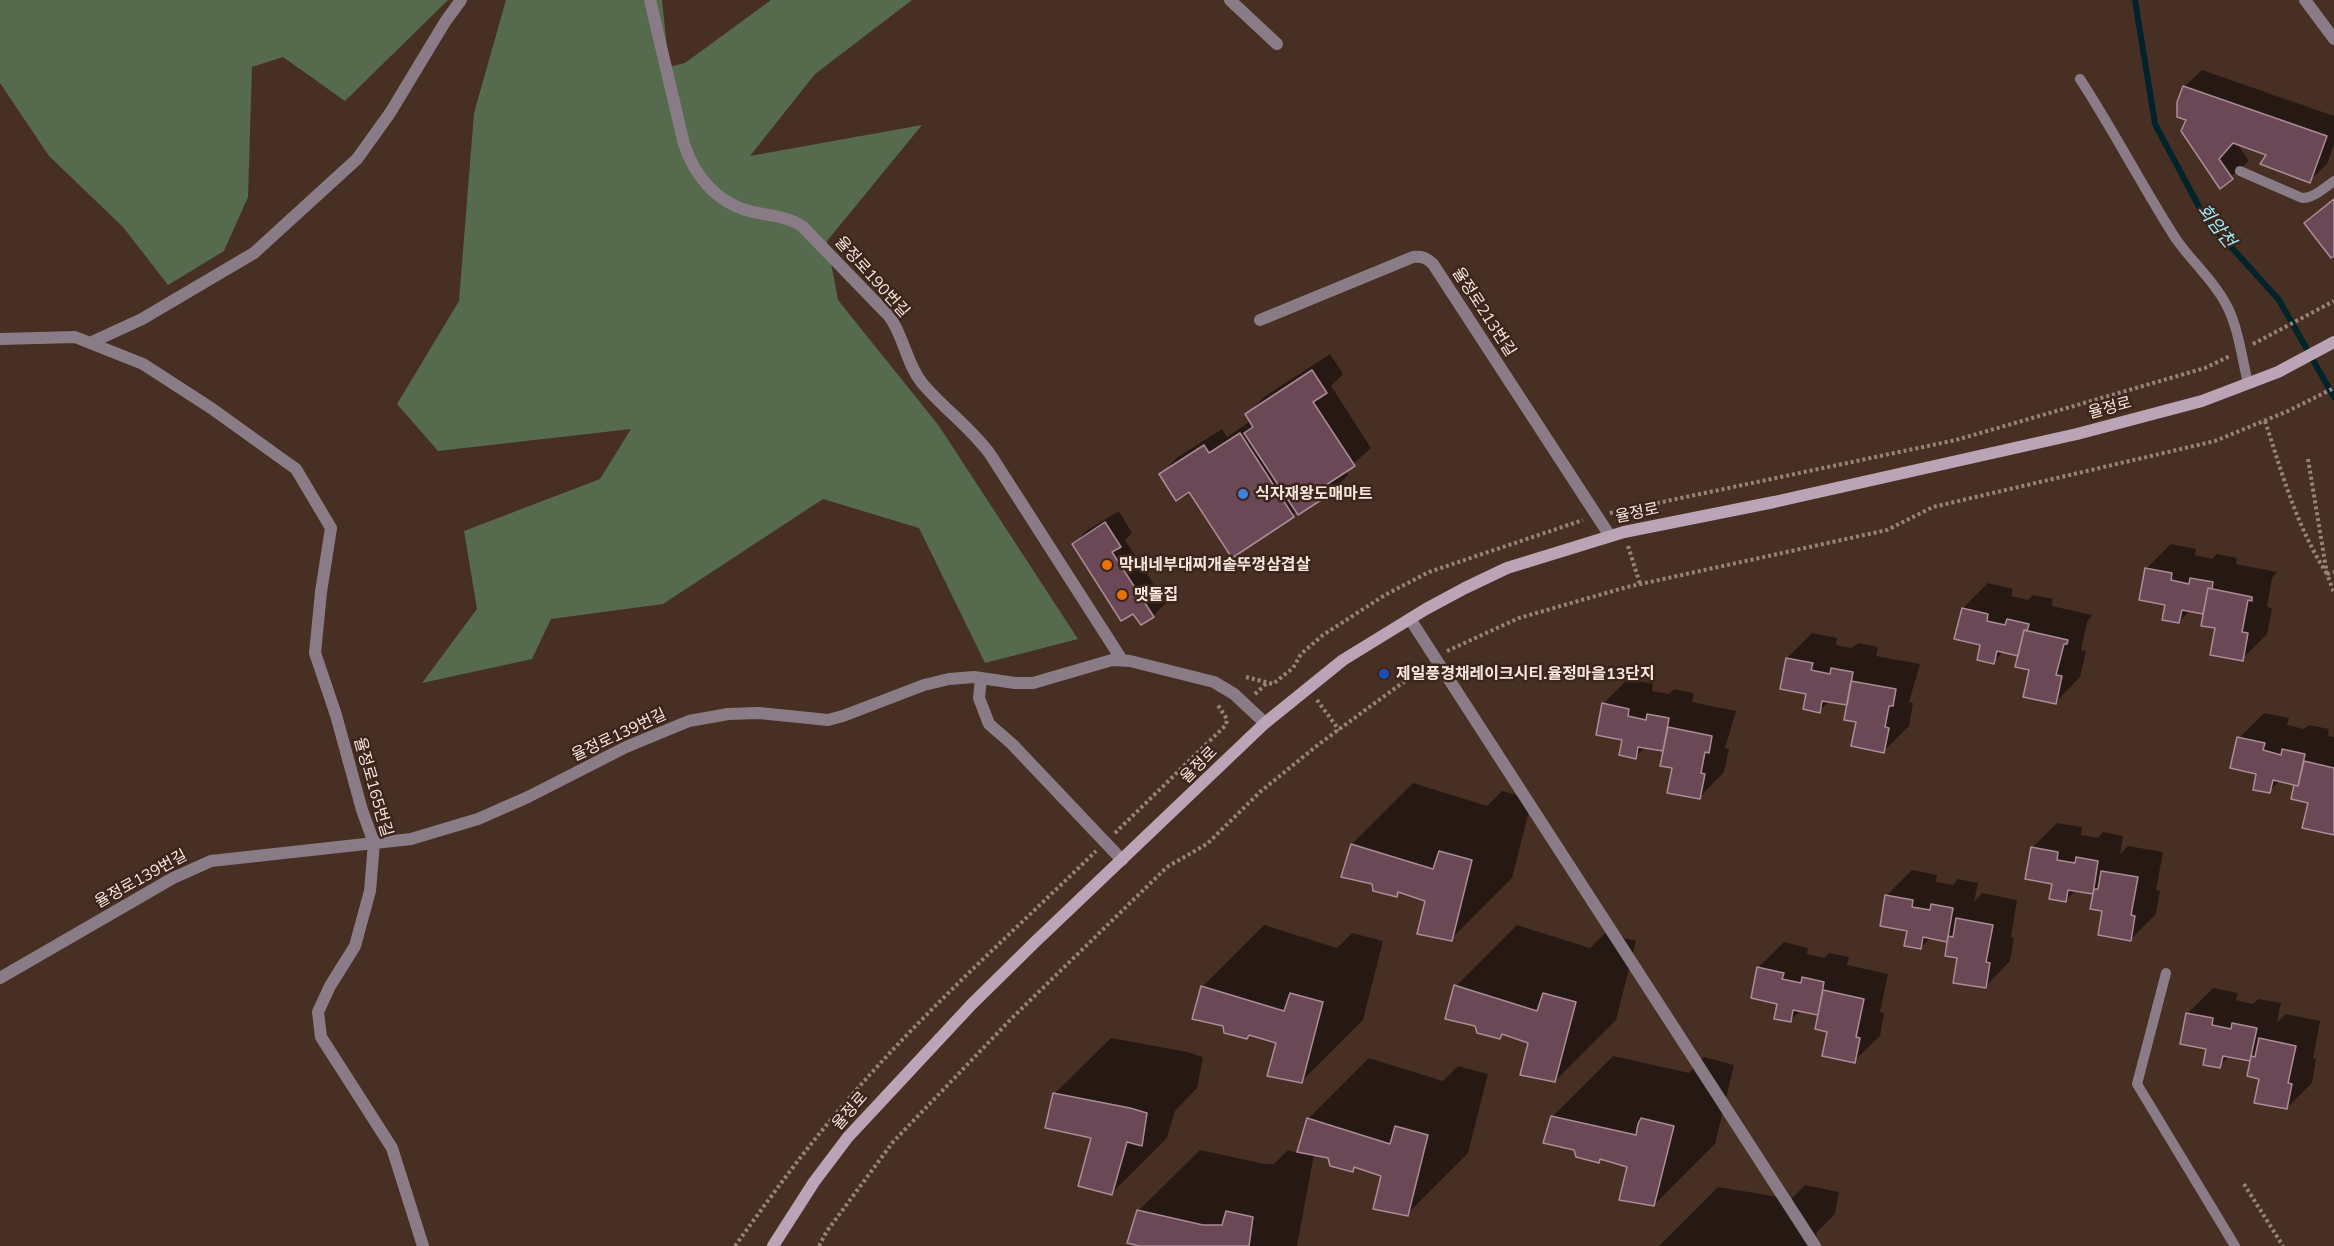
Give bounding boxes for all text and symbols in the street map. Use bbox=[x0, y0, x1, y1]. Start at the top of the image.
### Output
water label: 회암천 bbox=[2192, 200, 2240, 252]
street label: 율정로190번길 bbox=[831, 233, 913, 321]
street label: 율정로213번길 bbox=[1448, 264, 1520, 360]
street label: 율정로 bbox=[2086, 393, 2134, 423]
place label: 식자재왕도매마트 bbox=[1255, 484, 1373, 504]
marker: 식자재왕도매마트 bbox=[1236, 487, 1250, 501]
street label: 율정로 bbox=[1613, 499, 1661, 527]
place label: 막내네부대찌개솥뚜껑삼겹살 bbox=[1119, 555, 1310, 575]
marker: 막내네부대찌개솥뚜껑삼겹살 bbox=[1100, 558, 1114, 572]
place label: 맷돌집 bbox=[1134, 585, 1178, 605]
marker: 맷돌집 bbox=[1115, 588, 1129, 602]
place label: 제일풍경채레이크시티.율정마을13단지 bbox=[1396, 664, 1655, 684]
marker: 제일풍경채레이크시티.율정마을13단지 bbox=[1377, 667, 1391, 681]
street label: 율정로139번길 bbox=[569, 705, 669, 765]
street label: 율정로165번길 bbox=[350, 735, 396, 839]
street label: 율정로 bbox=[1177, 743, 1221, 787]
street label: 율정로139번길 bbox=[92, 846, 190, 912]
street label: 율정로 bbox=[828, 1088, 872, 1134]

